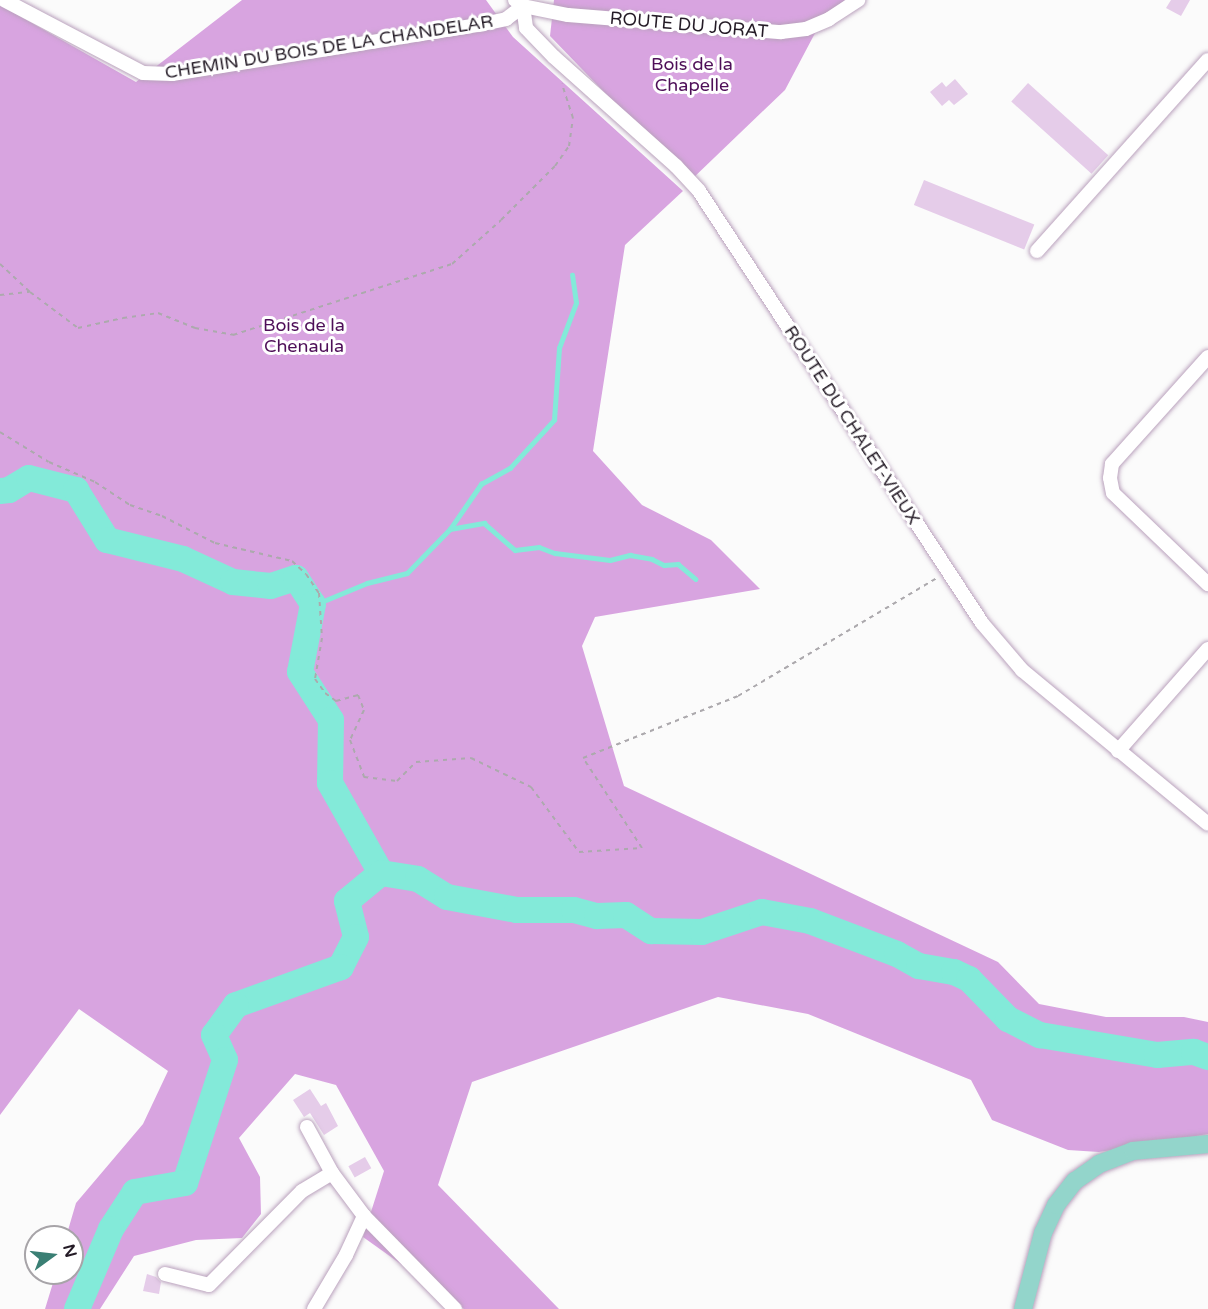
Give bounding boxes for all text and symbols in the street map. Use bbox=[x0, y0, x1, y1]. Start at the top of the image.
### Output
street label: ROUTE DU JORAT bbox=[609, 7, 769, 43]
street label: CHEMIN DU BOIS DE LA CHANDELAR bbox=[163, 10, 495, 84]
park label: Bois de la Chapelle bbox=[651, 54, 733, 97]
park label: Bois de la Chenaula bbox=[263, 315, 345, 358]
street label: ROUTE DU CHALET-VIEUX bbox=[780, 321, 924, 529]
north arrow bbox=[24, 1225, 84, 1285]
text: N bbox=[58, 1242, 81, 1260]

